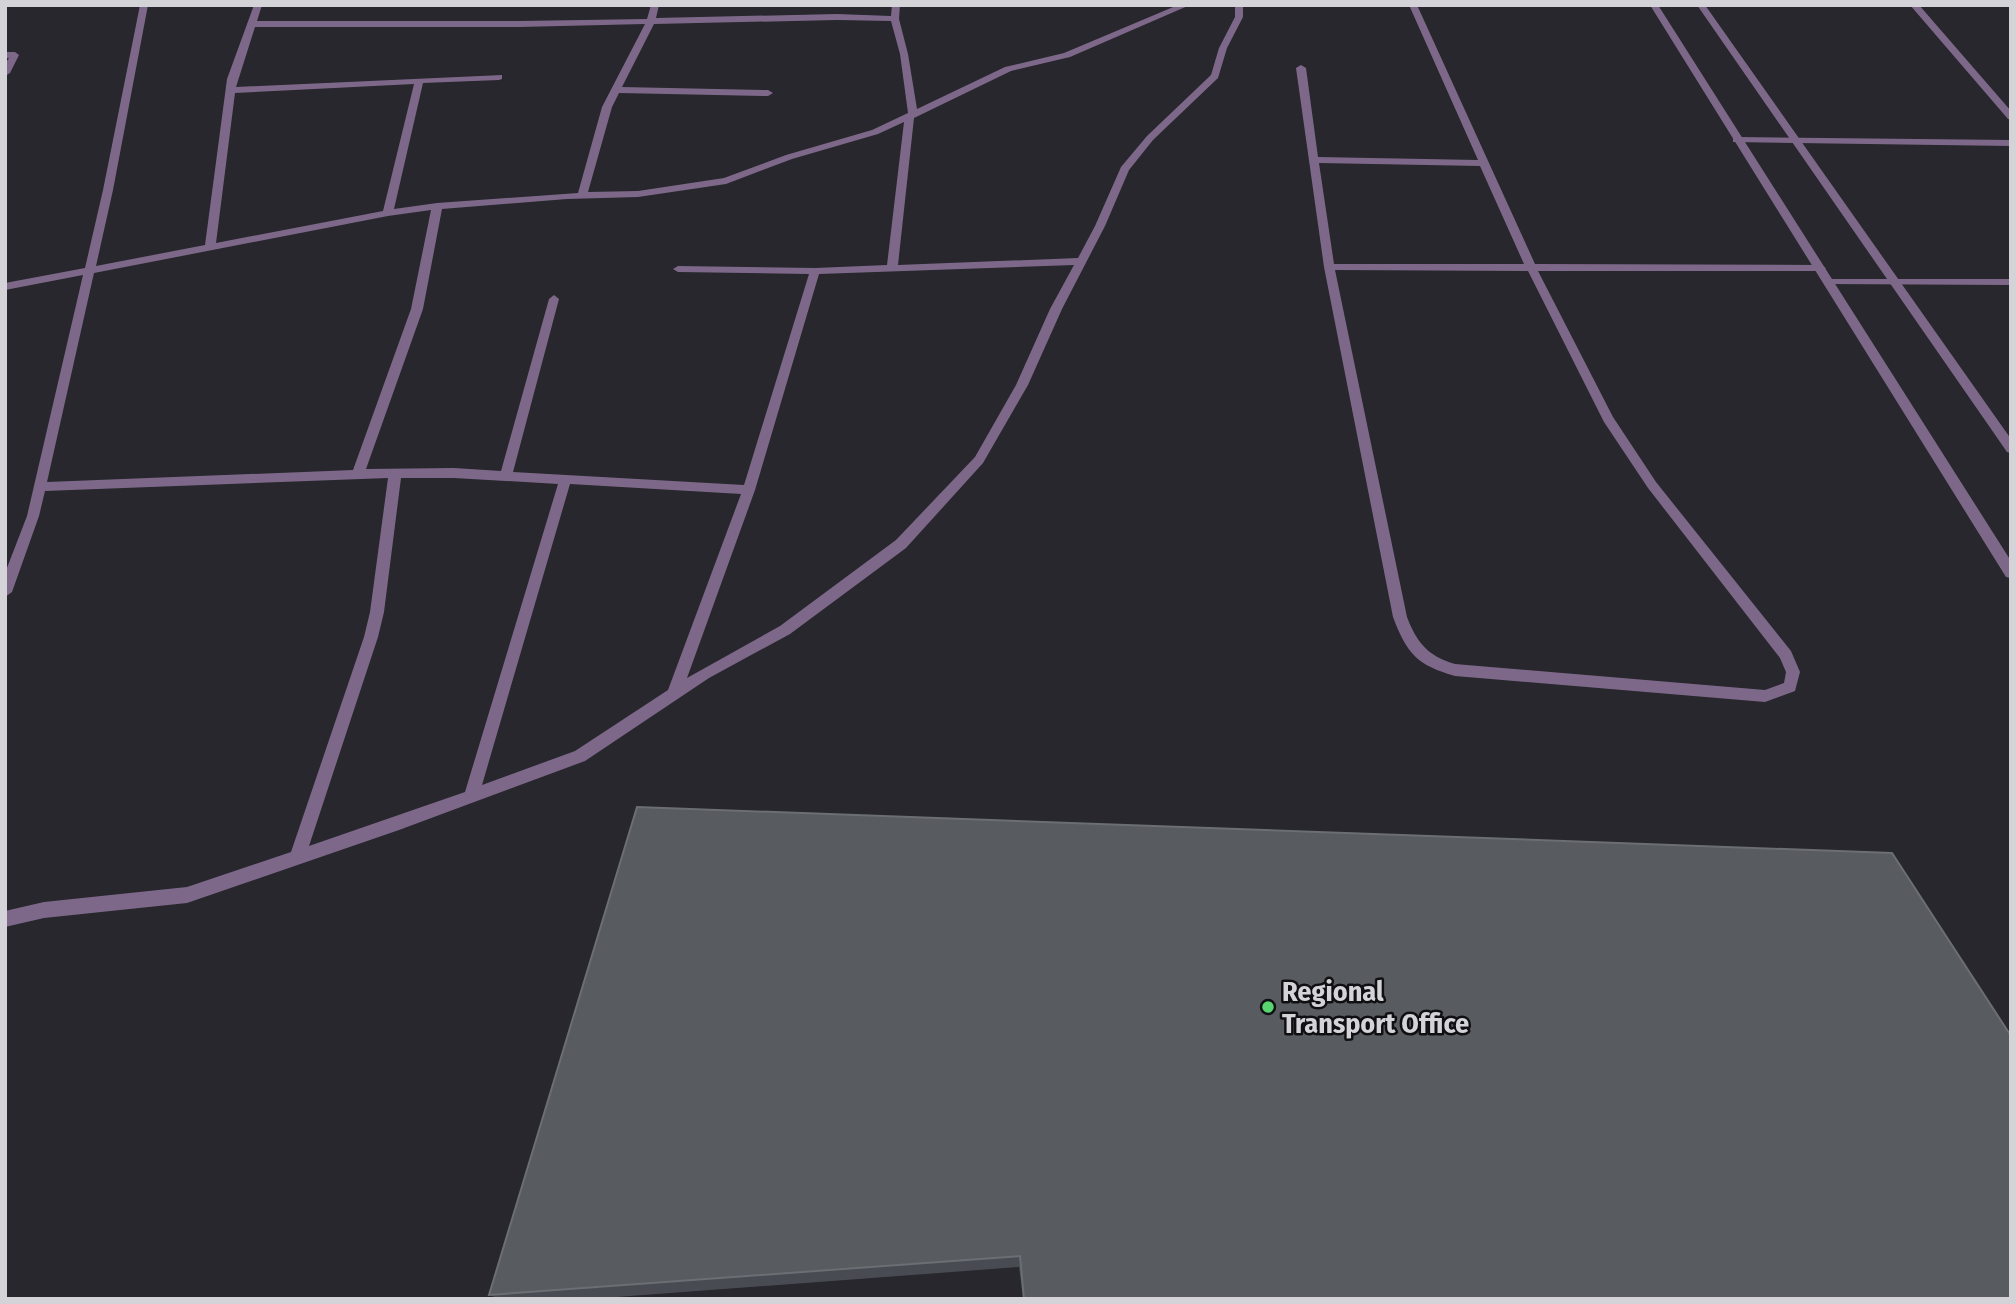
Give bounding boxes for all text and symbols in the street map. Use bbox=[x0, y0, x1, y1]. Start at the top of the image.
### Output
place label: Regional Transport Office bbox=[1282, 975, 1469, 1040]
marker: Regional Transport Office bbox=[1260, 999, 1276, 1015]

